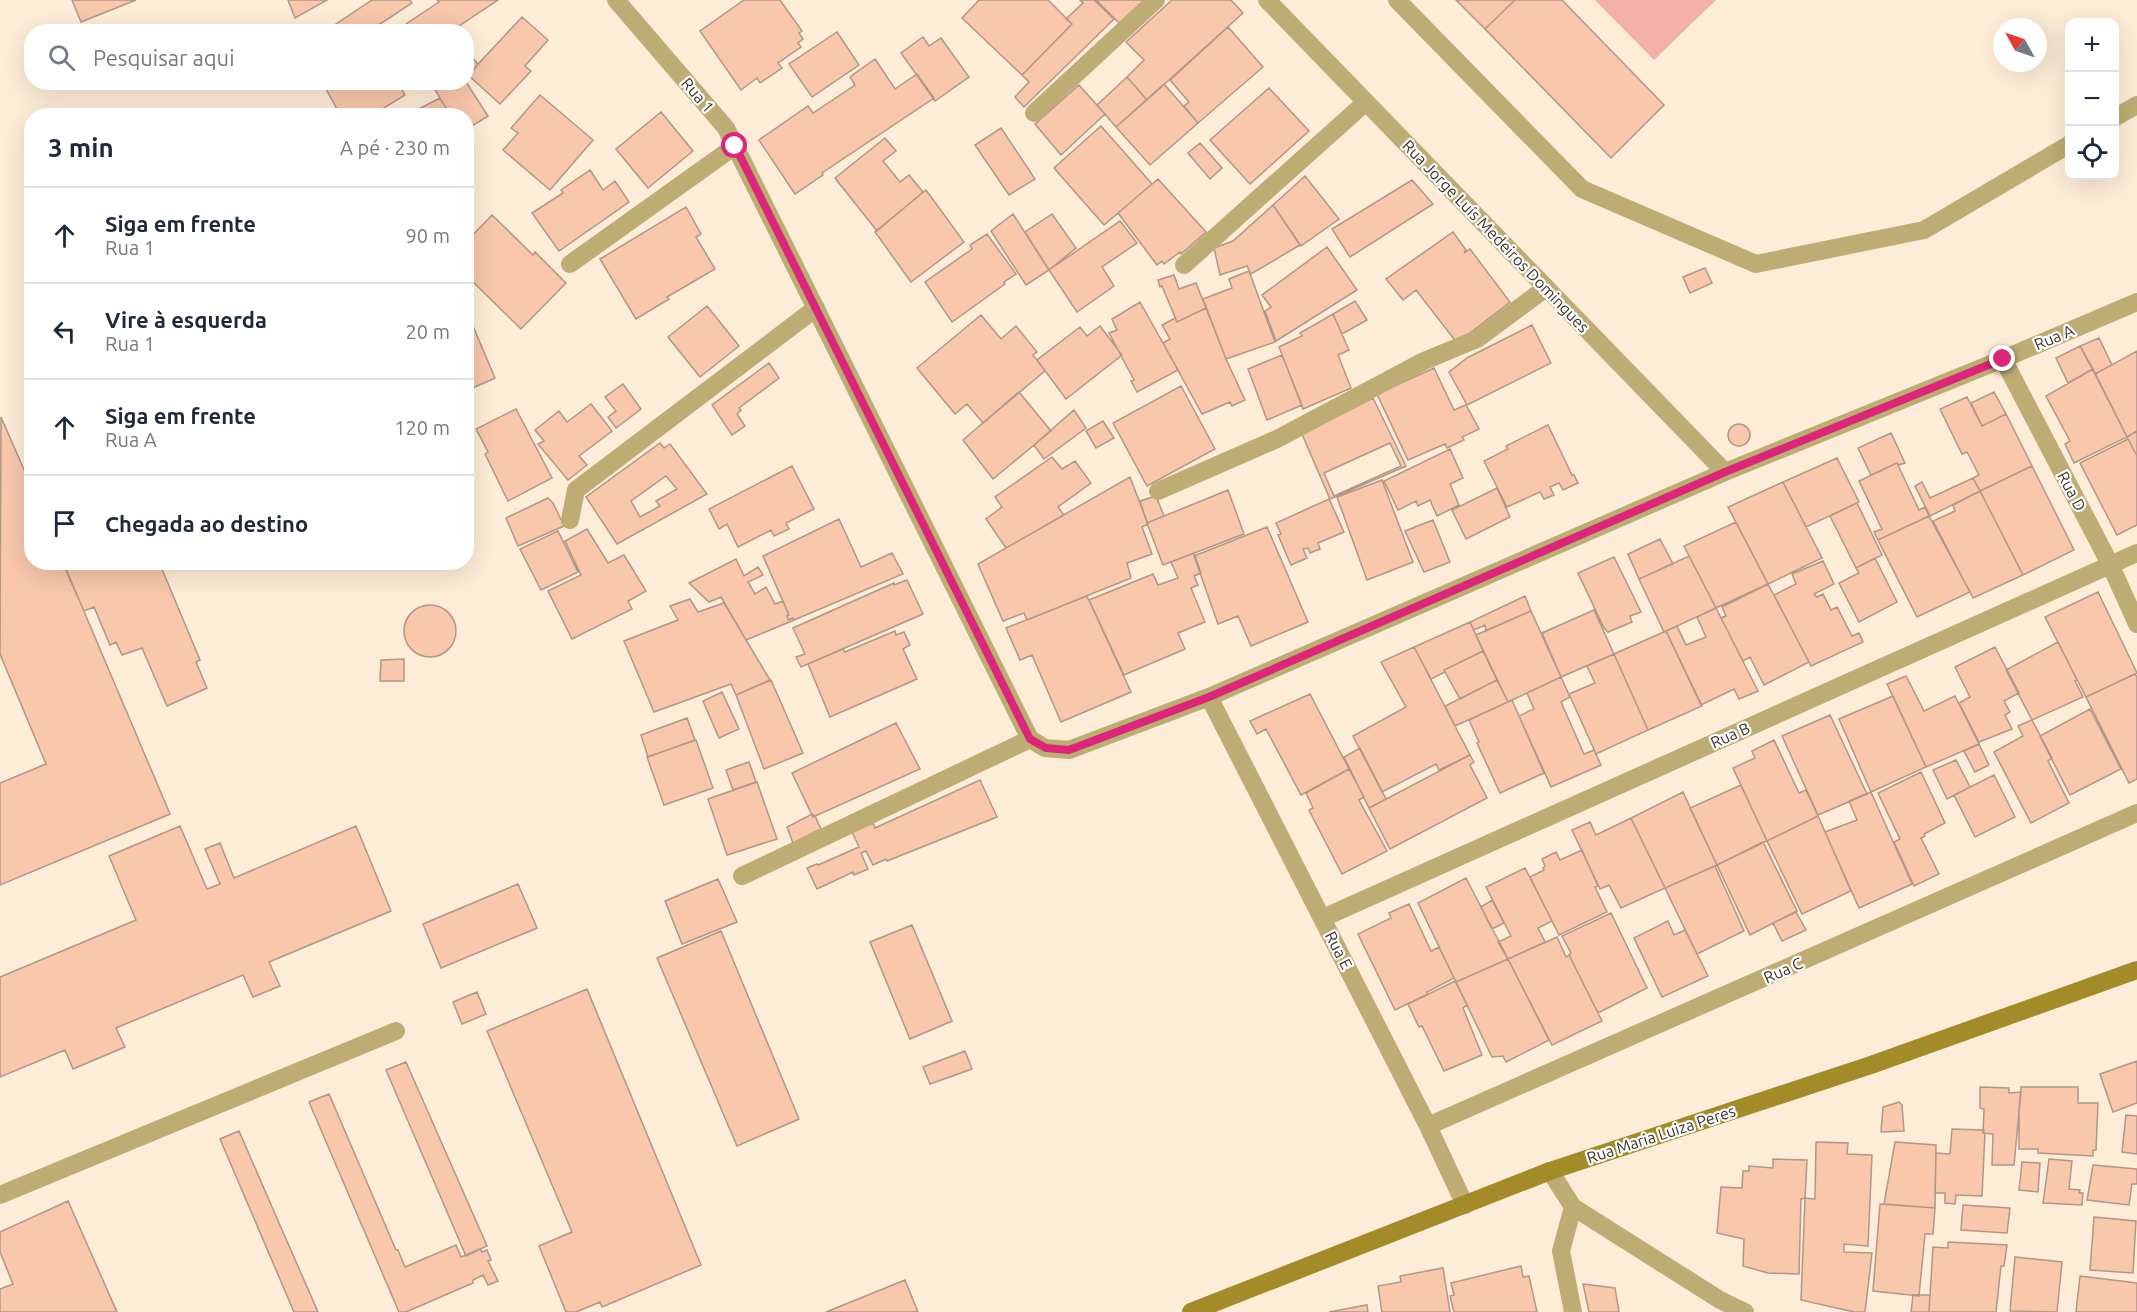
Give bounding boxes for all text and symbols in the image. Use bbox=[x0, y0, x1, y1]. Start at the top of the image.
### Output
north arrow bbox=[1993, 18, 2047, 72]
map controls bbox=[2065, 18, 2119, 180]
button: + bbox=[2065, 18, 2119, 72]
search box bbox=[24, 24, 474, 90]
icon: search bbox=[45, 41, 78, 74]
text: Pesquisar aqui bbox=[93, 45, 235, 70]
button: − bbox=[2065, 72, 2119, 126]
street label: Rua 1 bbox=[678, 74, 718, 116]
button: locate bbox=[2065, 126, 2119, 180]
route start bbox=[721, 132, 747, 158]
text: 3 min bbox=[48, 133, 114, 162]
text: A pé · 230 m bbox=[340, 136, 450, 159]
street label: Rua Jorge Luís Medeiros Domingues bbox=[1399, 136, 1593, 336]
text: Siga em frente bbox=[105, 211, 256, 236]
icon: ahead bbox=[48, 219, 81, 252]
text: 90 m bbox=[406, 224, 450, 247]
text: Rua 1 bbox=[105, 236, 155, 259]
text: Vire à esquerda bbox=[105, 307, 267, 332]
icon: left bbox=[48, 315, 81, 348]
text: 20 m bbox=[406, 320, 450, 343]
street label: Rua A bbox=[2031, 320, 2077, 353]
text: Rua 1 bbox=[105, 332, 155, 355]
route end bbox=[1989, 345, 2015, 371]
text: Siga em frente bbox=[105, 403, 256, 428]
icon: ahead bbox=[48, 411, 81, 444]
text: 120 m bbox=[394, 416, 450, 439]
text: Rua A bbox=[105, 428, 157, 451]
street label: Rua D bbox=[2054, 468, 2090, 514]
icon: arrive bbox=[48, 507, 81, 540]
text: Chegada ao destino bbox=[105, 511, 308, 536]
street label: Rua B bbox=[1708, 718, 1752, 752]
street label: Rua E bbox=[1322, 928, 1356, 972]
street label: Rua C bbox=[1761, 953, 1805, 987]
street label: Rua Maria Luiza Peres bbox=[1584, 1101, 1738, 1167]

